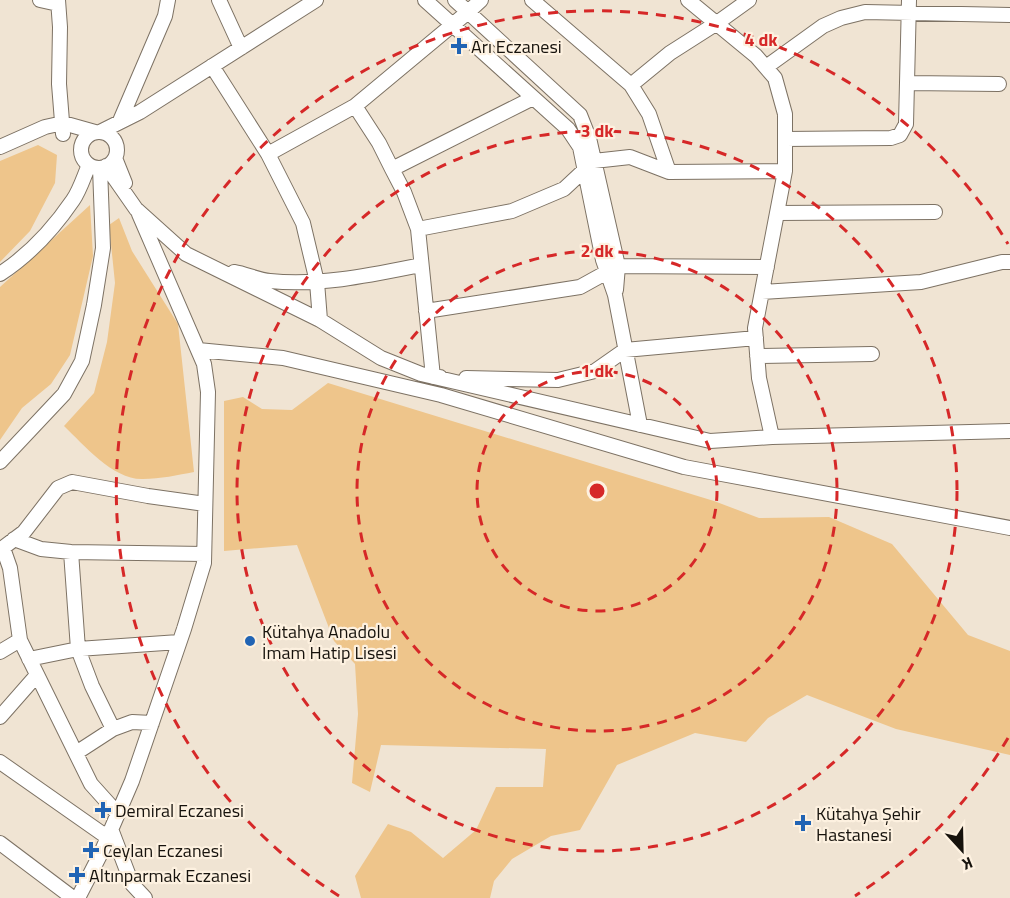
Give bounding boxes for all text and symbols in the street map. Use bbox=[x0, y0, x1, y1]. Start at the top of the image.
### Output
text: 4 dk bbox=[744, 26, 778, 53]
place label: Arı Eczanesi bbox=[471, 33, 562, 60]
marker: Arı Eczanesi bbox=[452, 39, 466, 53]
text: 3 dk bbox=[580, 117, 614, 144]
text: 2 dk bbox=[580, 237, 614, 264]
text: 1 dk bbox=[580, 357, 614, 384]
centre of rings bbox=[587, 481, 607, 501]
place label: Kütahya Anadolu İmam Hatip Lisesi bbox=[262, 618, 397, 666]
marker: Kütahya Anadolu İmam Hatip Lisesi bbox=[243, 634, 257, 648]
place label: Demiral Eczanesi bbox=[115, 797, 244, 824]
place label: Kütahya Şehir Hastanesi bbox=[816, 800, 921, 848]
marker: Demiral Eczanesi bbox=[96, 803, 110, 817]
marker: Kütahya Şehir Hastanesi bbox=[794, 814, 812, 832]
north arrow bbox=[932, 820, 992, 880]
place label: Ceylan Eczanesi bbox=[103, 837, 223, 864]
marker: Ceylan Eczanesi bbox=[84, 843, 98, 857]
text: K bbox=[958, 851, 977, 877]
place label: Altınparmak Eczanesi bbox=[89, 862, 251, 889]
marker: Altınparmak Eczanesi bbox=[70, 868, 84, 882]

